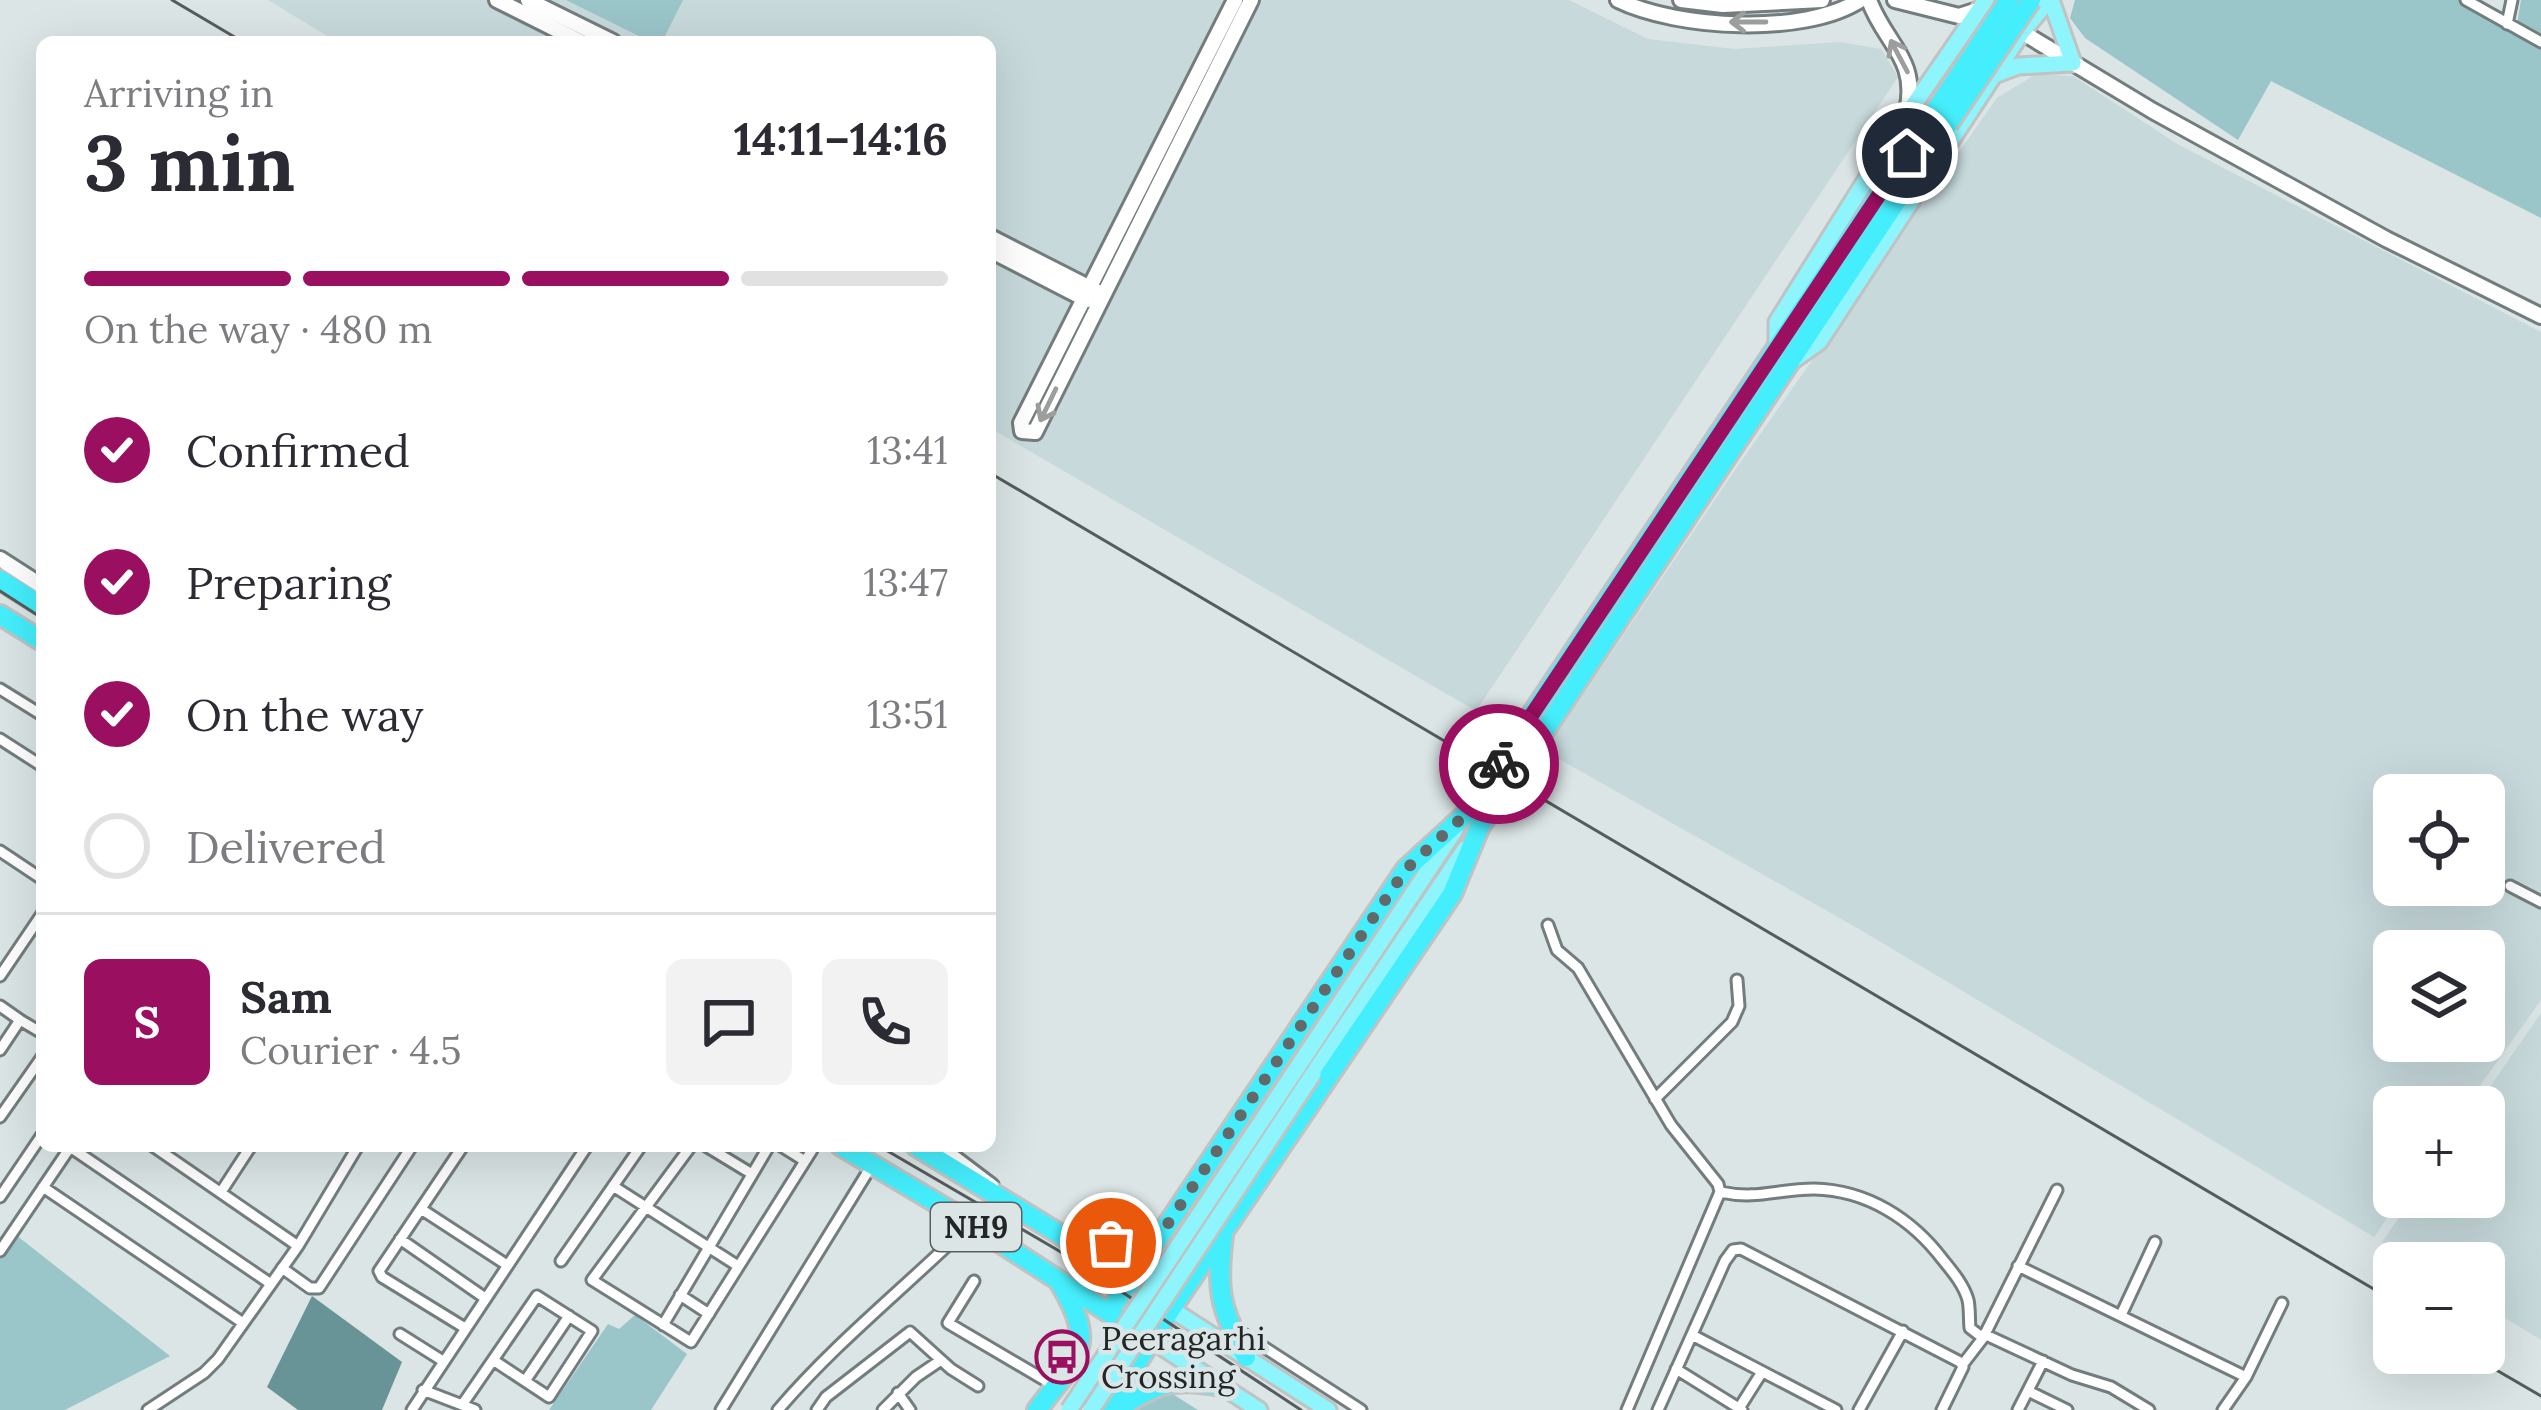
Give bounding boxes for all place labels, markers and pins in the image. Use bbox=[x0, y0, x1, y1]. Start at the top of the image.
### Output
pin bbox=[1856, 102, 1958, 204]
pin bbox=[1060, 1192, 1162, 1294]
place label: Peeragarhi Crossing bbox=[1101, 1317, 1266, 1397]
bus stop icon: Peeragarhi Crossing bbox=[1034, 1329, 1090, 1385]

